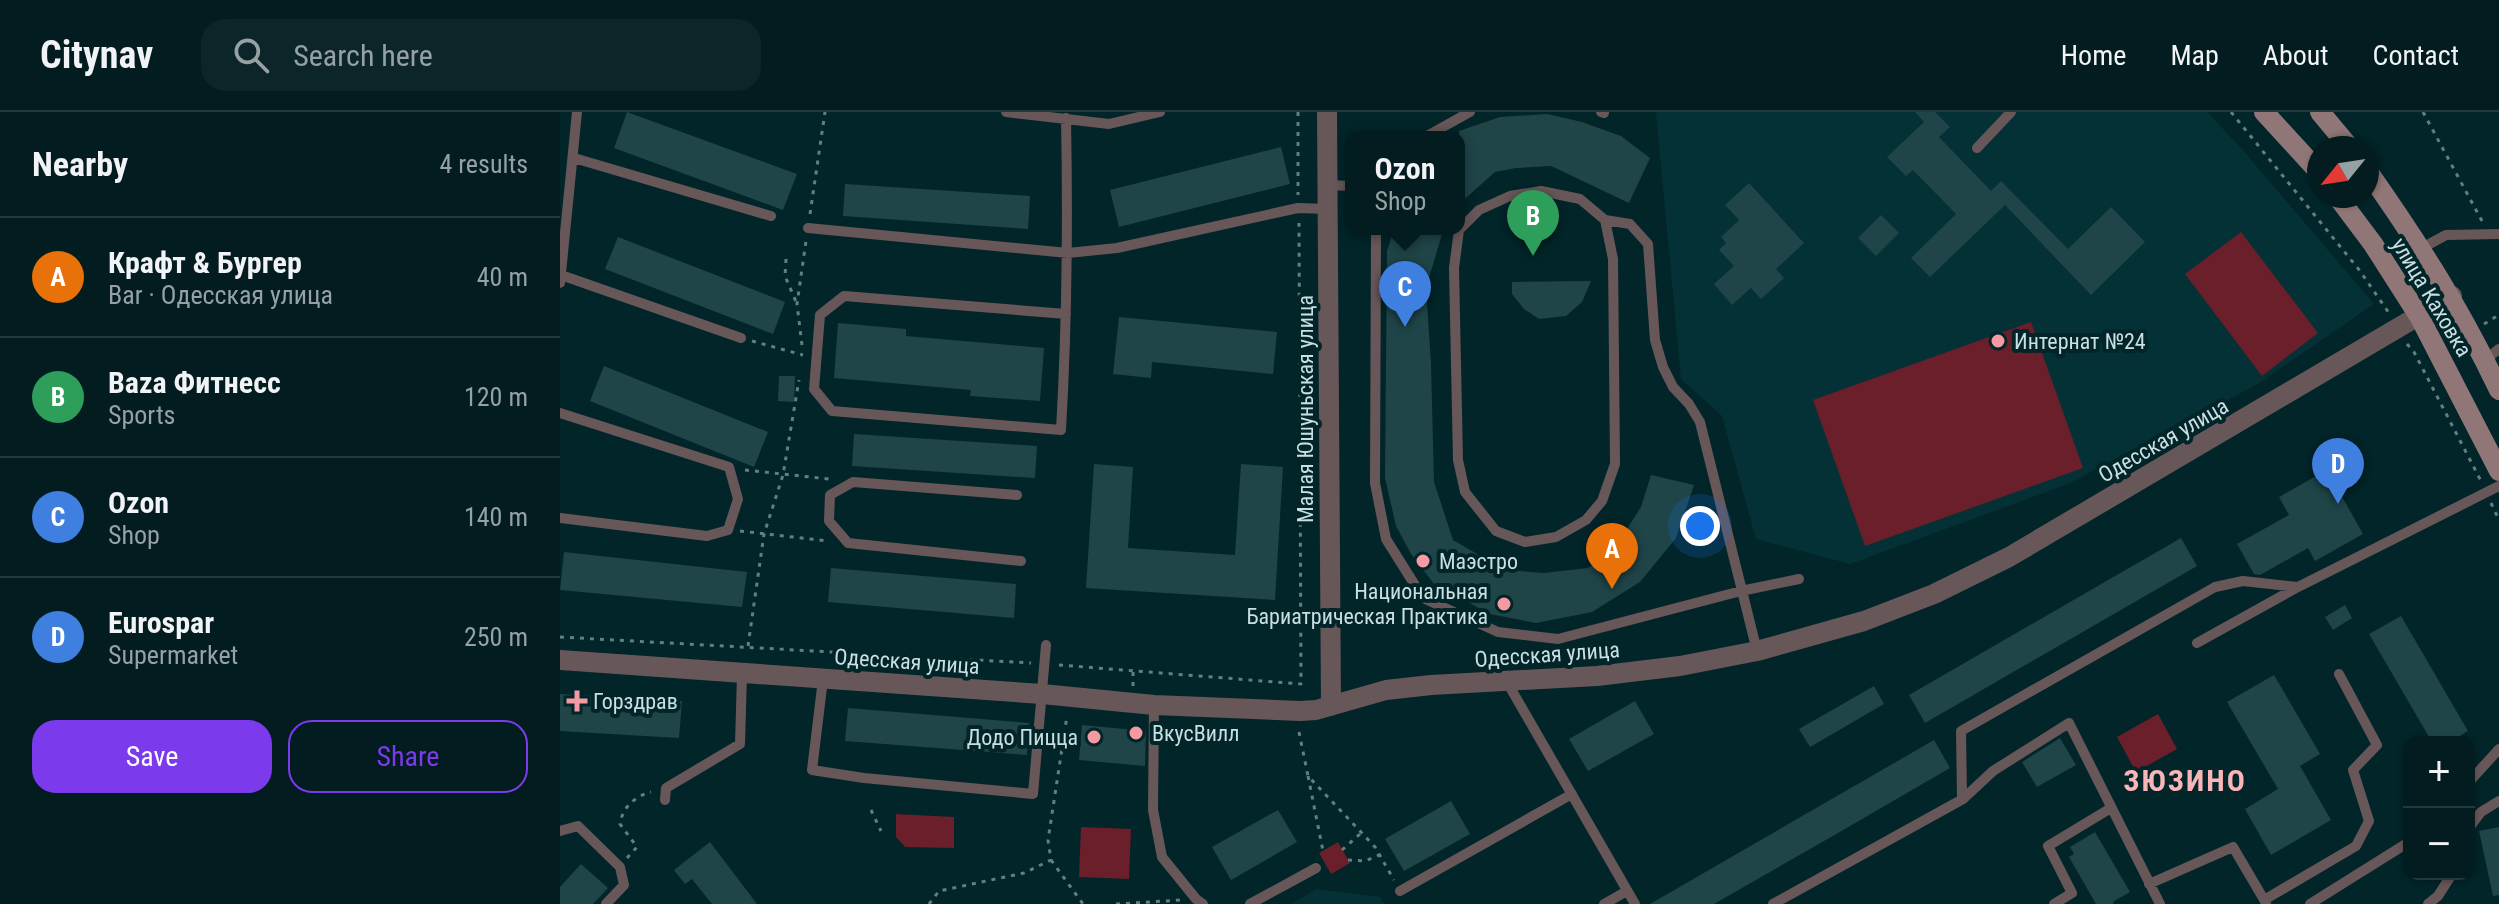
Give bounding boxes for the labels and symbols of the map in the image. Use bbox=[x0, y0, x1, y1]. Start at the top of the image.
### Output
north arrow bbox=[2307, 136, 2379, 208]
pin: B bbox=[1507, 190, 1559, 256]
street label: улица Каховка bbox=[2386, 233, 2477, 361]
pin: C bbox=[1379, 261, 1431, 327]
street label: Малая Юшуньская улица bbox=[1293, 295, 1318, 523]
place label: Интернат №24 bbox=[2014, 329, 2146, 354]
marker: Интернат №24 bbox=[1989, 332, 2007, 350]
street label: Одесская улица bbox=[2094, 393, 2233, 488]
pin: D bbox=[2312, 438, 2364, 504]
your location bbox=[1680, 506, 1720, 546]
pin: A bbox=[1586, 523, 1638, 589]
place label: Маэстро bbox=[1439, 549, 1518, 574]
marker: Маэстро bbox=[1414, 552, 1432, 570]
place label: Национальная Бариатрическая Практика bbox=[1246, 579, 1488, 629]
marker: Национальная Бариатрическая Практика bbox=[1495, 595, 1513, 613]
street label: Одесская улица bbox=[1474, 637, 1621, 672]
street label: Одесская улица bbox=[833, 644, 980, 679]
place label: Горздрав bbox=[593, 689, 678, 714]
marker: Горздрав bbox=[568, 692, 586, 710]
place label: ВкусВилл bbox=[1152, 721, 1239, 746]
marker: ВкусВилл bbox=[1127, 724, 1145, 742]
place label: Додо Пицца bbox=[967, 725, 1078, 750]
marker: Додо Пицца bbox=[1085, 728, 1103, 746]
district label: ЗЮЗИНО bbox=[2123, 763, 2247, 798]

